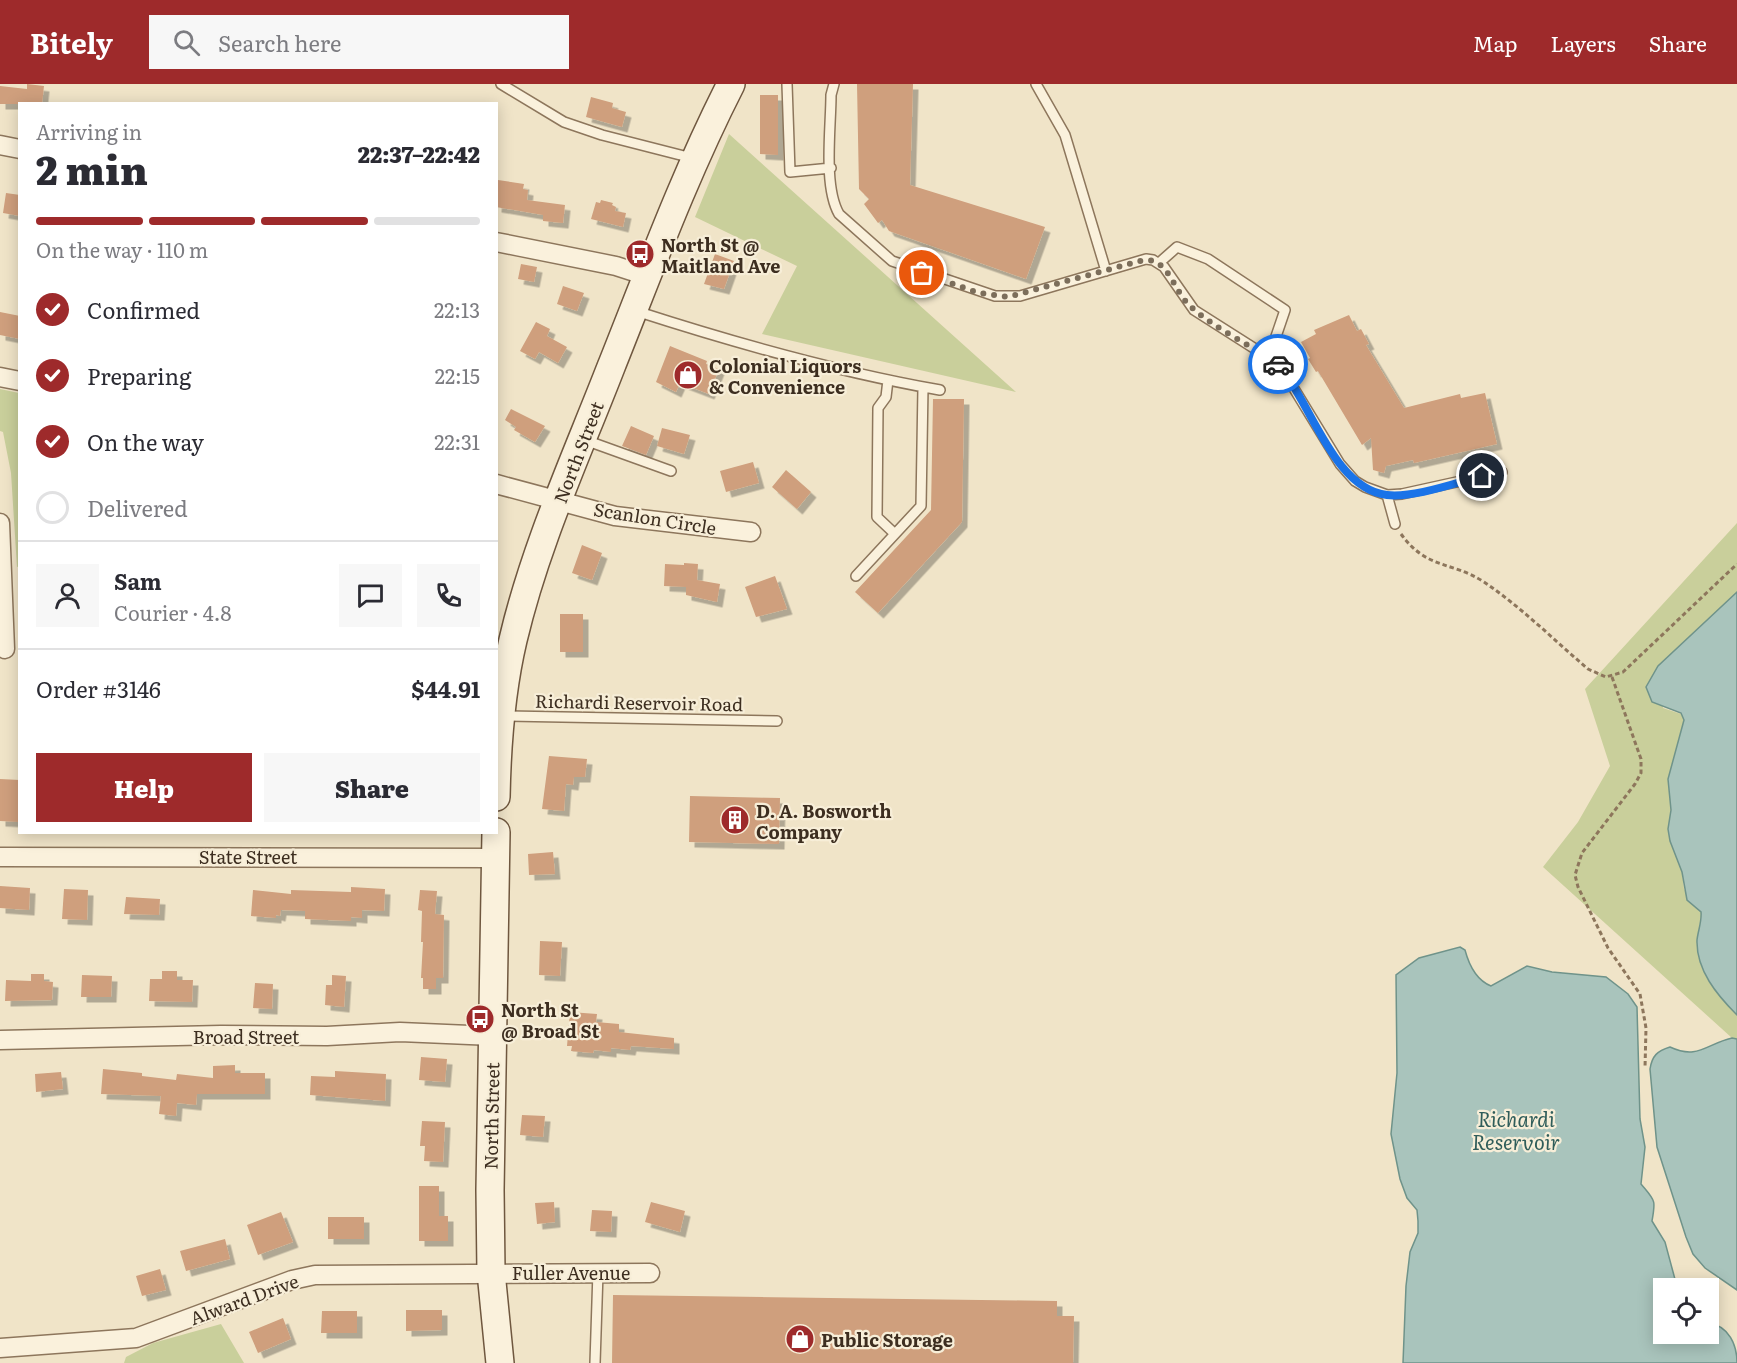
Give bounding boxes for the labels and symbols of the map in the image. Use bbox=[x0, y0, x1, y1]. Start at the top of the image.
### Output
place label: North St @ Maitland Ave bbox=[661, 231, 781, 279]
bus stop icon: North St @ Maitland Ave bbox=[624, 238, 656, 270]
pin bbox=[896, 247, 947, 298]
courier bbox=[1248, 334, 1308, 394]
place label: Colonial Liquors & Convenience bbox=[709, 352, 861, 400]
shop icon: Colonial Liquors & Convenience bbox=[672, 359, 704, 391]
street label: North Street bbox=[546, 396, 610, 507]
pin bbox=[1456, 450, 1507, 501]
street label: Scanlon Circle bbox=[592, 495, 718, 541]
street label: Richardi Reservoir Road bbox=[535, 687, 743, 717]
place label: D. A. Bosworth Company bbox=[756, 797, 892, 845]
building icon: D. A. Bosworth Company bbox=[719, 804, 751, 836]
street label: State Street bbox=[199, 843, 298, 870]
place label: North St @ Broad St bbox=[501, 996, 599, 1044]
bus stop icon: North St @ Broad St bbox=[464, 1003, 496, 1035]
street label: Broad Street bbox=[193, 1023, 300, 1050]
street label: North Street bbox=[477, 1061, 505, 1170]
water label: Richardi Reservoir bbox=[1472, 1103, 1560, 1156]
street label: Fuller Avenue bbox=[512, 1259, 630, 1286]
street label: Alward Drive bbox=[186, 1267, 302, 1331]
shop icon: Public Storage bbox=[784, 1323, 816, 1355]
place label: Public Storage bbox=[821, 1326, 953, 1353]

